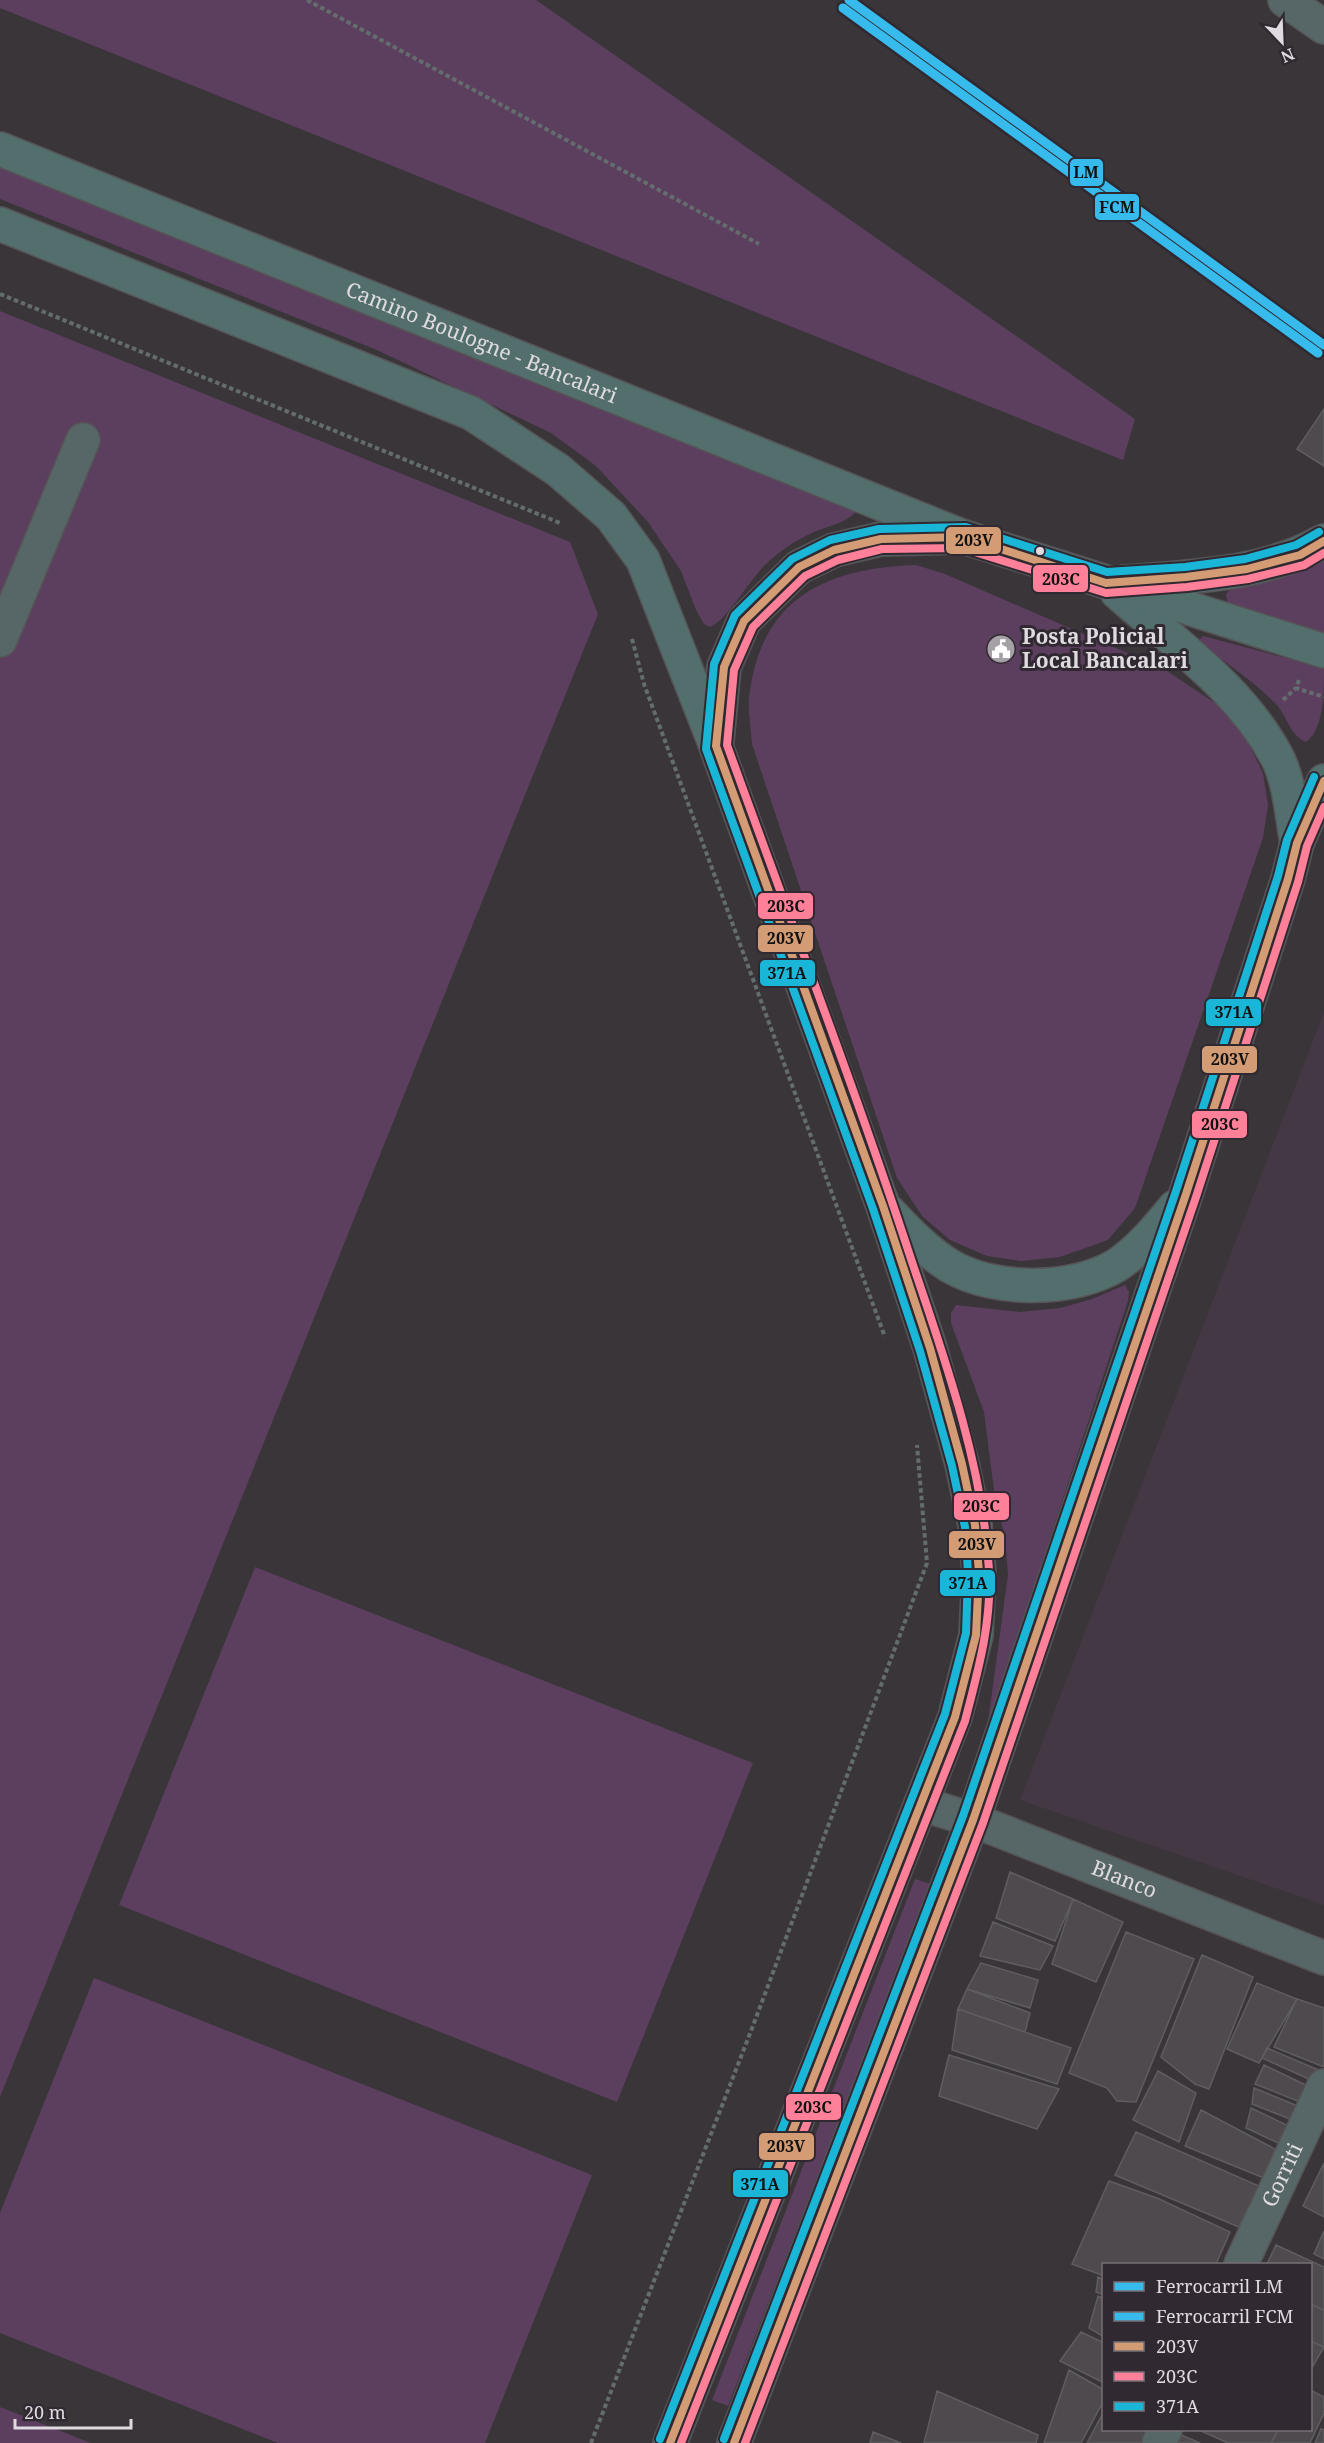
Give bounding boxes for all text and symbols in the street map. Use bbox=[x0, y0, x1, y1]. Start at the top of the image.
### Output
north arrow bbox=[1252, 12, 1312, 72]
text: N bbox=[1277, 43, 1298, 69]
line badge: LM bbox=[1069, 158, 1104, 187]
text: LM bbox=[1073, 161, 1099, 183]
line badge: FCM bbox=[1094, 193, 1140, 221]
text: FCM bbox=[1099, 196, 1135, 218]
street label: Camino Boulogne - Bancalari bbox=[342, 275, 622, 409]
line badge: 203V bbox=[945, 526, 1002, 555]
text: 203V bbox=[955, 529, 994, 551]
unlabelled marker bbox=[1034, 545, 1046, 557]
line badge: 203C bbox=[1032, 564, 1089, 593]
text: 203C bbox=[1042, 568, 1080, 590]
place label: Posta Policial Local Bancalari bbox=[1022, 622, 1189, 674]
public building icon: Posta Policial Local Bancalari bbox=[985, 633, 1017, 665]
line badge: 203C bbox=[757, 892, 814, 920]
text: 203C bbox=[767, 895, 805, 917]
line badge: 203V bbox=[757, 924, 814, 953]
text: 203V bbox=[767, 927, 806, 949]
line badge: 371A bbox=[759, 959, 816, 987]
text: 371A bbox=[767, 962, 808, 984]
line badge: 371A bbox=[1205, 998, 1262, 1027]
text: 371A bbox=[1214, 1001, 1255, 1023]
line badge: 203V bbox=[1201, 1045, 1258, 1074]
text: 203V bbox=[1211, 1048, 1250, 1070]
line badge: 203C bbox=[1191, 1110, 1248, 1139]
text: 203C bbox=[1201, 1113, 1239, 1135]
line badge: 203C bbox=[953, 1492, 1010, 1521]
text: 203C bbox=[962, 1495, 1000, 1517]
line badge: 203V bbox=[948, 1530, 1005, 1559]
text: 203V bbox=[958, 1533, 997, 1555]
line badge: 371A bbox=[939, 1569, 996, 1597]
text: 371A bbox=[948, 1572, 989, 1594]
street label: Blanco bbox=[1088, 1853, 1161, 1904]
line badge: 203C bbox=[785, 2093, 842, 2121]
text: 203C bbox=[794, 2096, 832, 2118]
line badge: 203V bbox=[758, 2132, 815, 2161]
text: 203V bbox=[767, 2135, 806, 2157]
street label: Gorriti bbox=[1254, 2138, 1309, 2211]
line badge: 371A bbox=[732, 2169, 789, 2198]
text: 371A bbox=[740, 2173, 781, 2195]
legend bbox=[1102, 2263, 1312, 2431]
text: Ferrocarril LM bbox=[1156, 2274, 1283, 2298]
text: Ferrocarril FCM bbox=[1156, 2304, 1294, 2328]
text: 203V bbox=[1156, 2334, 1199, 2358]
text: 203C bbox=[1156, 2364, 1197, 2388]
scale bar bbox=[15, 2392, 130, 2430]
text: 371A bbox=[1156, 2394, 1199, 2418]
text: 20 m bbox=[24, 2400, 66, 2424]

